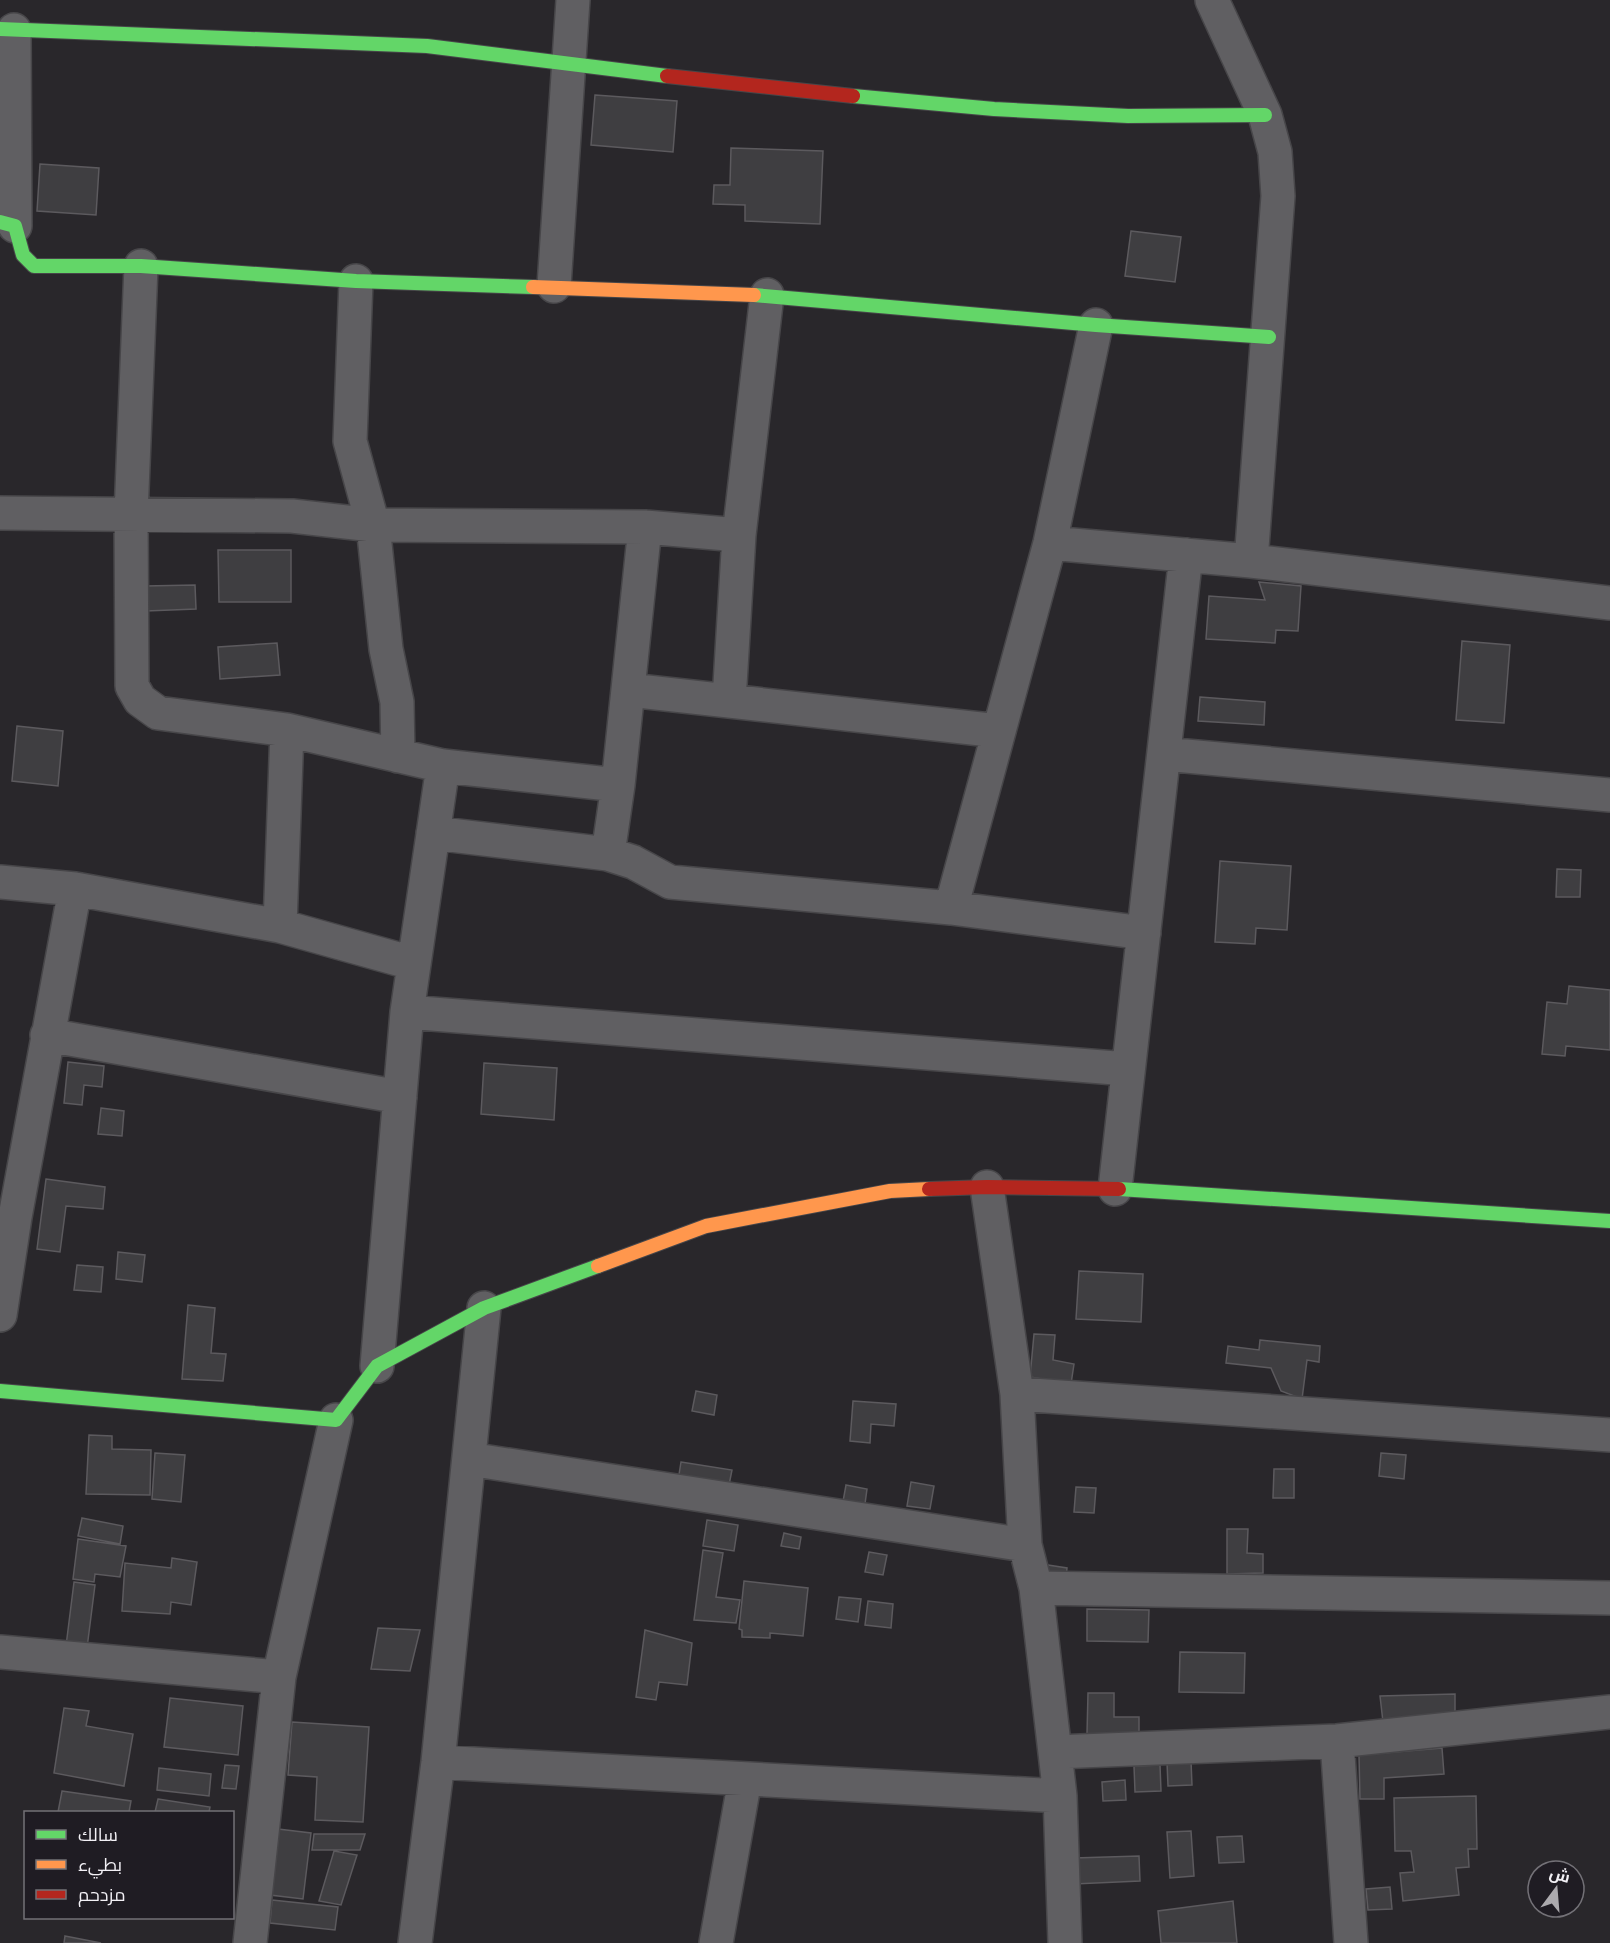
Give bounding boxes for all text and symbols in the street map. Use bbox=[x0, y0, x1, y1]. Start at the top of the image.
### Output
legend bbox=[24, 1811, 234, 1919]
text: سالك bbox=[78, 1823, 118, 1845]
text: بطيء bbox=[78, 1853, 122, 1879]
north arrow bbox=[1526, 1859, 1586, 1919]
text: ش bbox=[1548, 1862, 1573, 1887]
text: مزدحم bbox=[78, 1883, 126, 1907]

